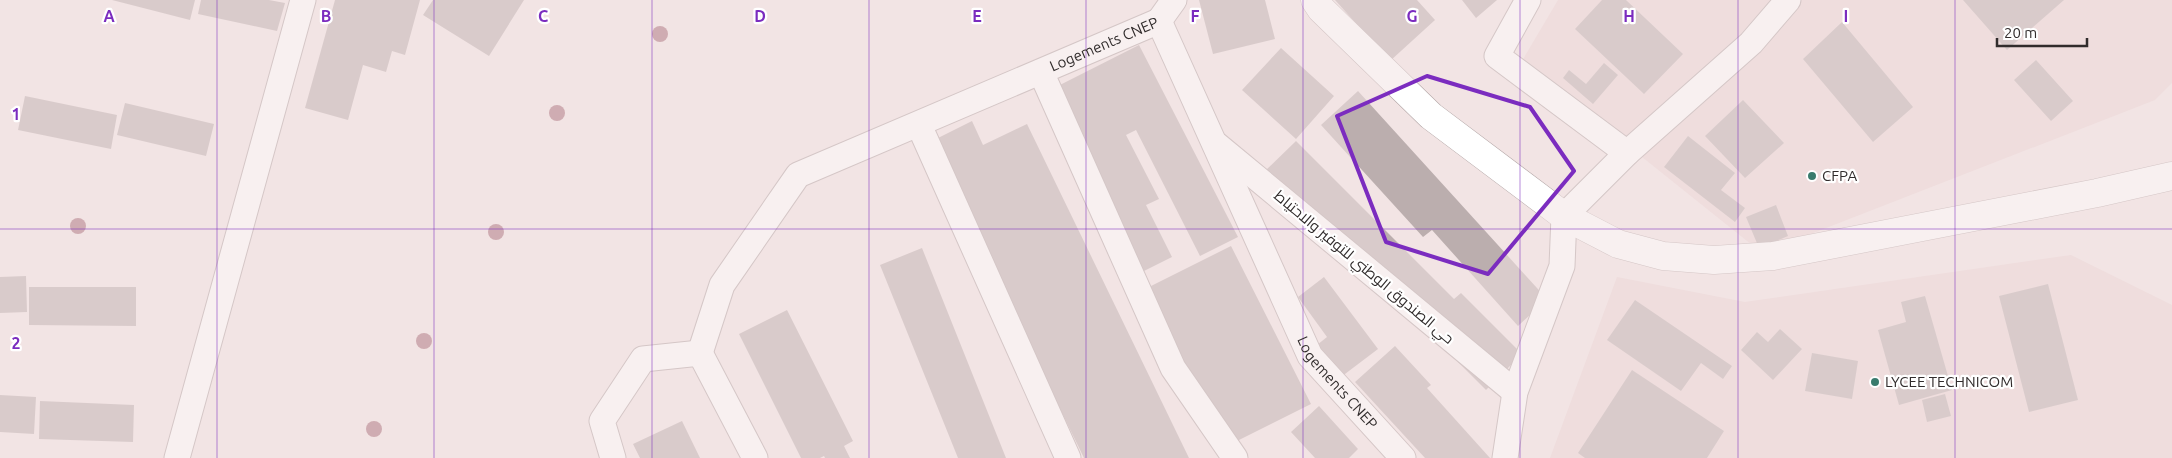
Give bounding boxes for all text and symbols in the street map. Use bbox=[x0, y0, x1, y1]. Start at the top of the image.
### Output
text: A bbox=[103, 7, 115, 25]
text: B bbox=[321, 7, 331, 25]
text: C bbox=[538, 7, 548, 25]
text: D bbox=[754, 7, 766, 25]
text: E bbox=[972, 7, 982, 25]
text: F bbox=[1191, 7, 1200, 25]
text: G bbox=[1406, 7, 1418, 25]
text: H bbox=[1623, 7, 1635, 25]
text: I bbox=[1844, 7, 1848, 25]
street label: Logements CNEP bbox=[1047, 13, 1161, 75]
scale bar bbox=[1997, 15, 2087, 47]
text: 20 m bbox=[2004, 24, 2037, 41]
text: 1 bbox=[11, 105, 21, 123]
place label: CFPA bbox=[1822, 167, 1857, 184]
marker: CFPA bbox=[1806, 170, 1818, 182]
street label: حي الصندوق الوطني للتوفير والاحتياط bbox=[1268, 186, 1458, 350]
street label: Logements CNEP bbox=[1294, 333, 1381, 432]
text: 2 bbox=[11, 334, 21, 352]
place label: LYCEE TECHNICOM bbox=[1885, 373, 2013, 390]
marker: LYCEE TECHNICOM bbox=[1869, 376, 1881, 388]

